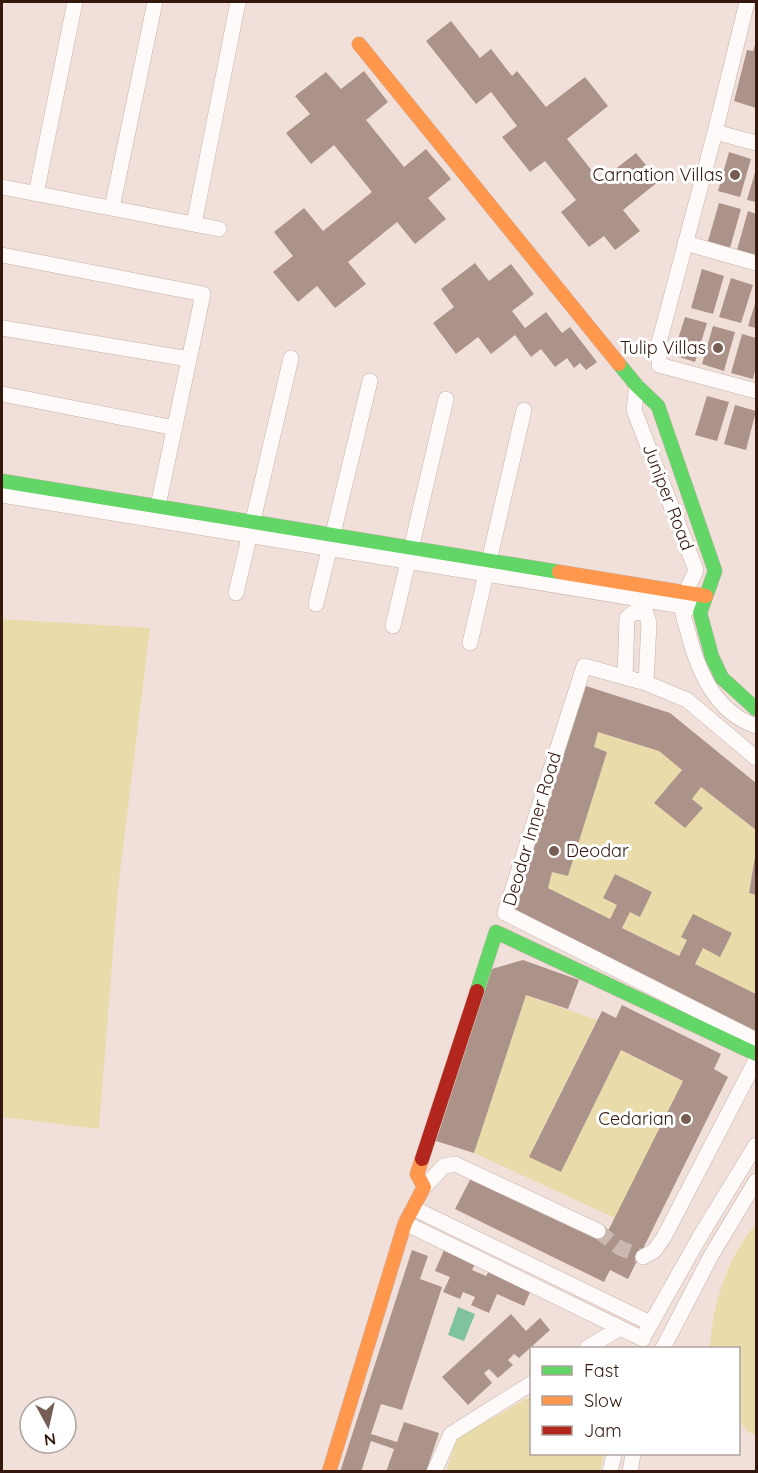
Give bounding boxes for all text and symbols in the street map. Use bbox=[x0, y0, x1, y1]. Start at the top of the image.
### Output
place label: Carnation Villas bbox=[593, 163, 723, 186]
marker: Carnation Villas bbox=[728, 168, 742, 182]
place label: Tulip Villas bbox=[620, 336, 706, 359]
marker: Tulip Villas bbox=[711, 341, 725, 355]
street label: Juniper Road bbox=[638, 440, 699, 553]
street label: Deodar Inner Road bbox=[497, 749, 566, 909]
place label: Deodar bbox=[566, 839, 629, 862]
marker: Deodar bbox=[547, 844, 561, 858]
place label: Cedarian bbox=[598, 1107, 674, 1130]
marker: Cedarian bbox=[679, 1112, 693, 1126]
legend bbox=[530, 1347, 740, 1455]
text: Fast bbox=[584, 1359, 619, 1382]
text: Slow bbox=[584, 1389, 622, 1412]
north arrow bbox=[18, 1395, 78, 1455]
text: Jam bbox=[584, 1419, 622, 1442]
text: N bbox=[43, 1429, 57, 1451]

